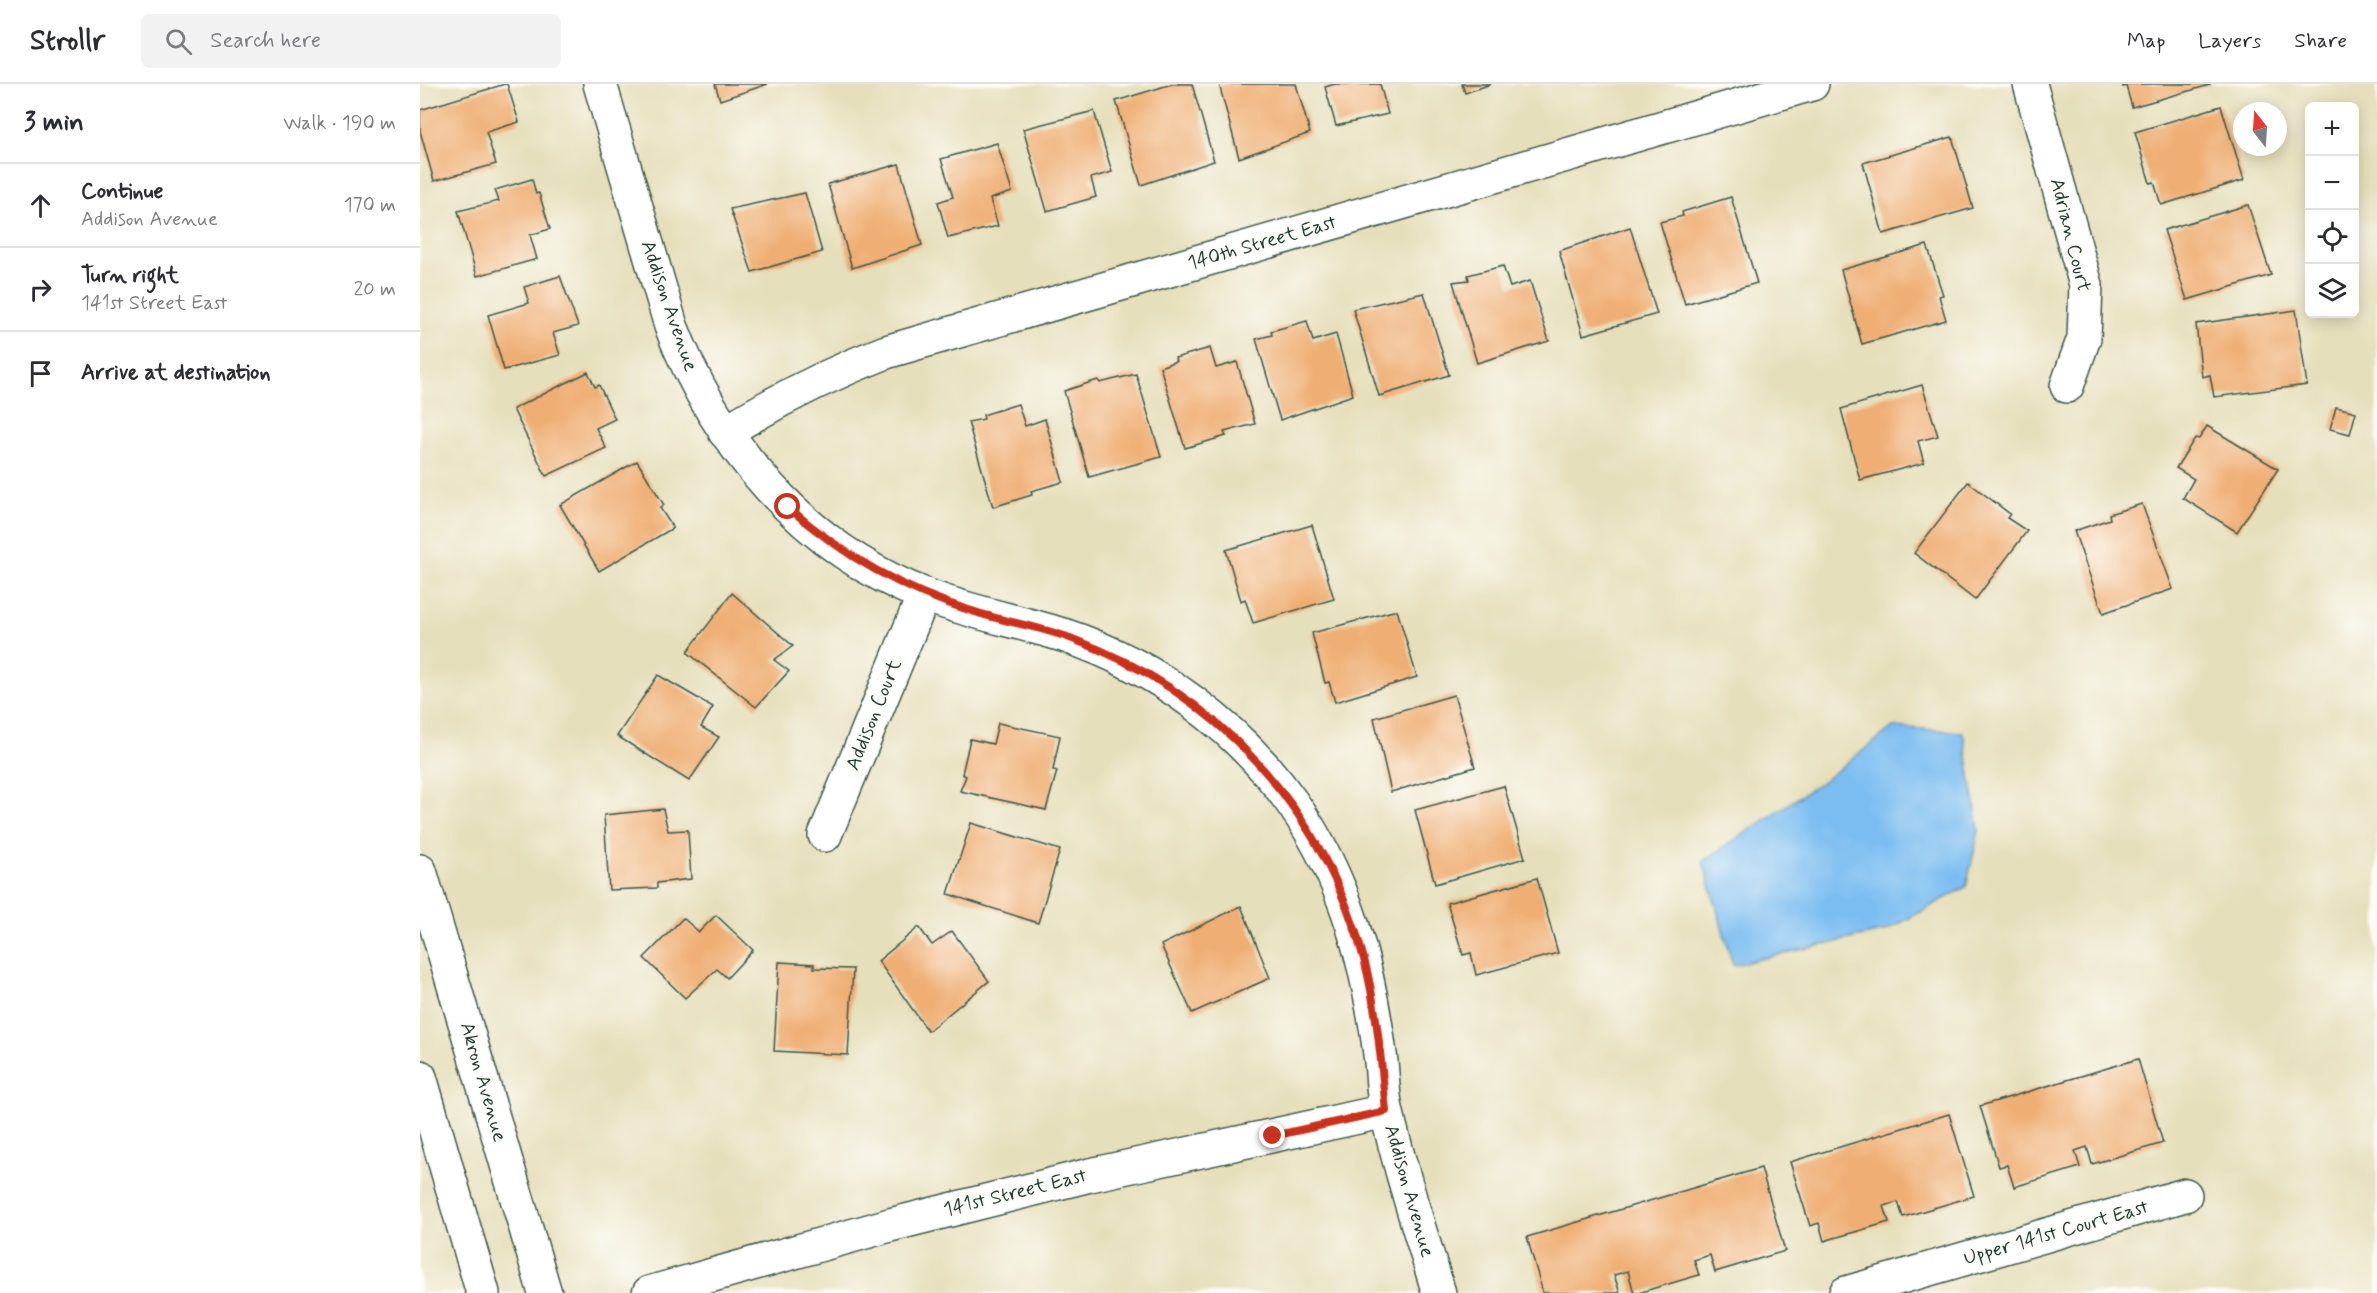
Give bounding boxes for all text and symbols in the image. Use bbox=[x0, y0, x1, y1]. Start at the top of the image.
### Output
search box bbox=[141, 14, 561, 68]
text: Strollr bbox=[30, 23, 105, 60]
icon: search bbox=[162, 25, 195, 58]
text: Search here bbox=[210, 27, 321, 55]
text: Map bbox=[2127, 27, 2165, 55]
text: Layers bbox=[2198, 27, 2261, 55]
text: Share bbox=[2294, 27, 2347, 55]
north arrow bbox=[2233, 102, 2287, 156]
map controls bbox=[2305, 102, 2359, 318]
button: + bbox=[2305, 102, 2359, 156]
text: 3 min bbox=[24, 106, 84, 140]
text: Walk · 190 m bbox=[283, 110, 396, 137]
button: − bbox=[2305, 156, 2359, 210]
street label: Adrian Court bbox=[2043, 175, 2097, 295]
text: Continue bbox=[81, 178, 163, 206]
icon: ahead bbox=[24, 189, 57, 222]
text: 170 m bbox=[344, 192, 396, 219]
text: Addison Avenue bbox=[81, 206, 218, 233]
street label: 140th Street East bbox=[1184, 209, 1340, 277]
button: locate bbox=[2305, 210, 2359, 264]
street label: Addison Avenue bbox=[634, 237, 704, 375]
text: Turn right bbox=[81, 262, 179, 290]
button: layers bbox=[2305, 264, 2359, 318]
icon: right bbox=[24, 273, 57, 306]
text: 20 m bbox=[353, 276, 396, 303]
text: 141st Street East bbox=[81, 290, 227, 317]
icon: arrive bbox=[24, 357, 57, 390]
text: Arrive at destination bbox=[81, 359, 271, 387]
route start bbox=[774, 493, 800, 519]
street label: Addison Court bbox=[840, 655, 909, 774]
street label: Akron Avenue bbox=[453, 1019, 513, 1145]
route end bbox=[1259, 1122, 1285, 1148]
street label: Addison Avenue bbox=[1377, 1122, 1441, 1261]
street label: 141st Street East bbox=[941, 1162, 1089, 1224]
street label: Upper 141st Court East bbox=[1961, 1194, 2152, 1272]

